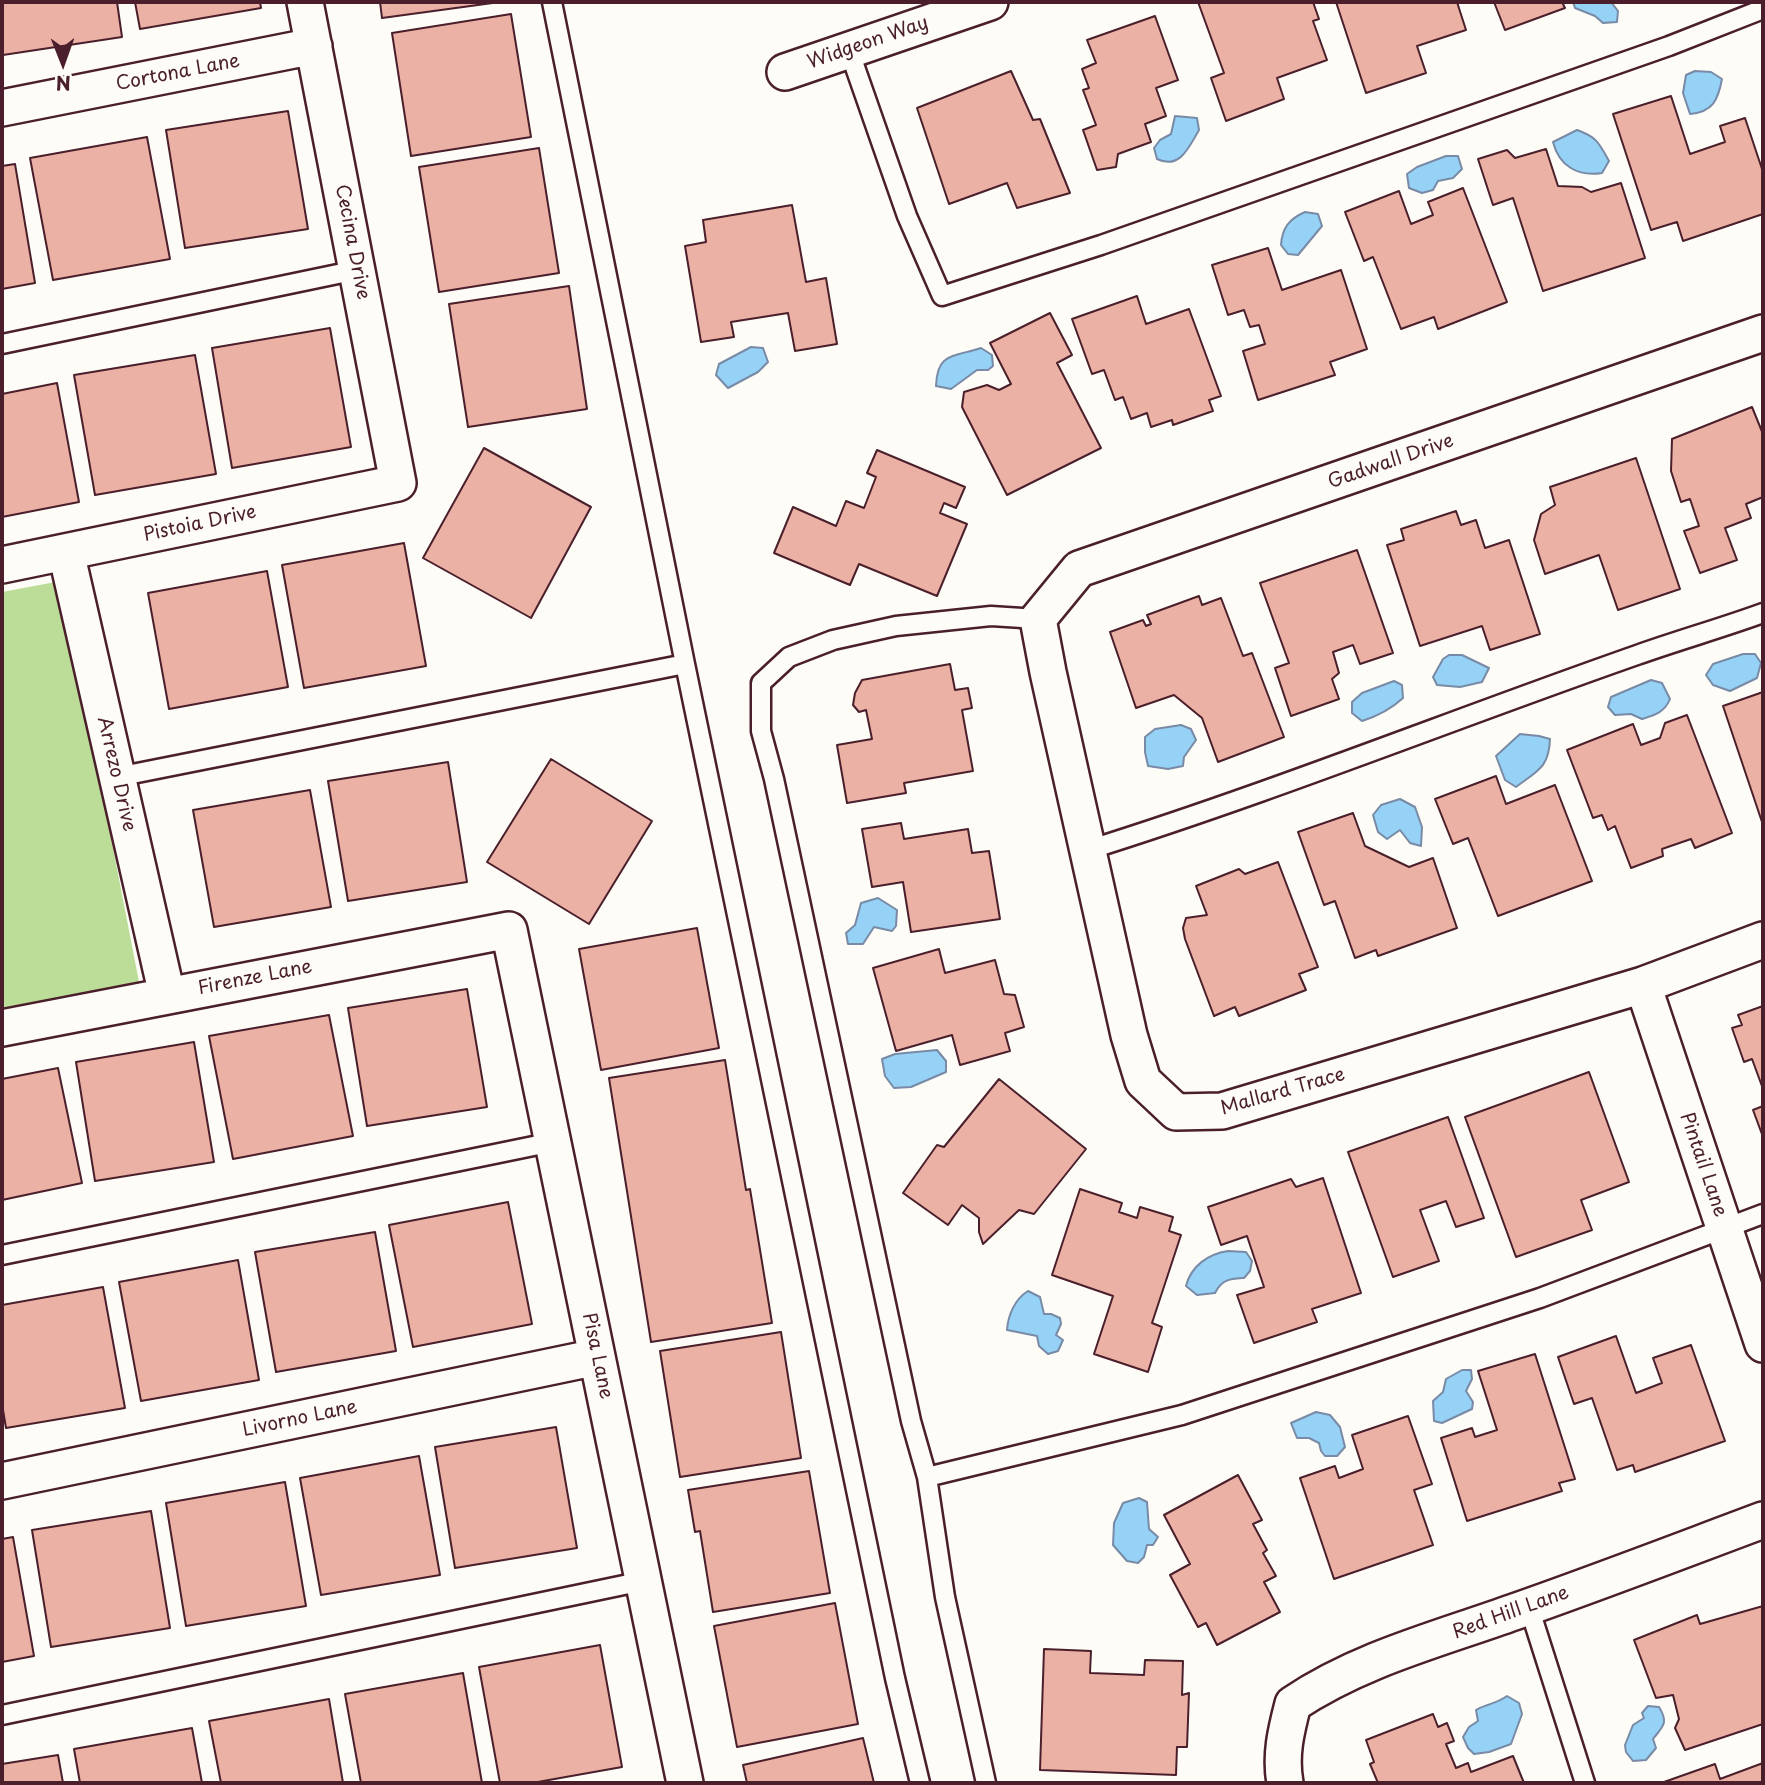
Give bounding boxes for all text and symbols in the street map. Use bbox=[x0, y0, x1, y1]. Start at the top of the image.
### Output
street label: Widgeon Way bbox=[805, 12, 931, 74]
north arrow bbox=[28, 28, 98, 98]
street label: Cortona Lane bbox=[114, 50, 242, 96]
text: N bbox=[56, 70, 71, 98]
street label: Cecina Drive bbox=[330, 182, 374, 302]
street label: Gadwall Drive bbox=[1325, 430, 1457, 494]
street label: Pistoia Drive bbox=[142, 501, 258, 547]
street label: Arrezo Drive bbox=[92, 714, 140, 834]
street label: Firenze Lane bbox=[196, 956, 314, 1000]
street label: Mallard Trace bbox=[1218, 1063, 1348, 1121]
street label: Pintail Lane bbox=[1674, 1110, 1732, 1220]
street label: Pisa Lane bbox=[577, 1311, 617, 1401]
street label: Livorno Lane bbox=[240, 1396, 360, 1442]
street label: Red Hill Lane bbox=[1450, 1581, 1572, 1645]

